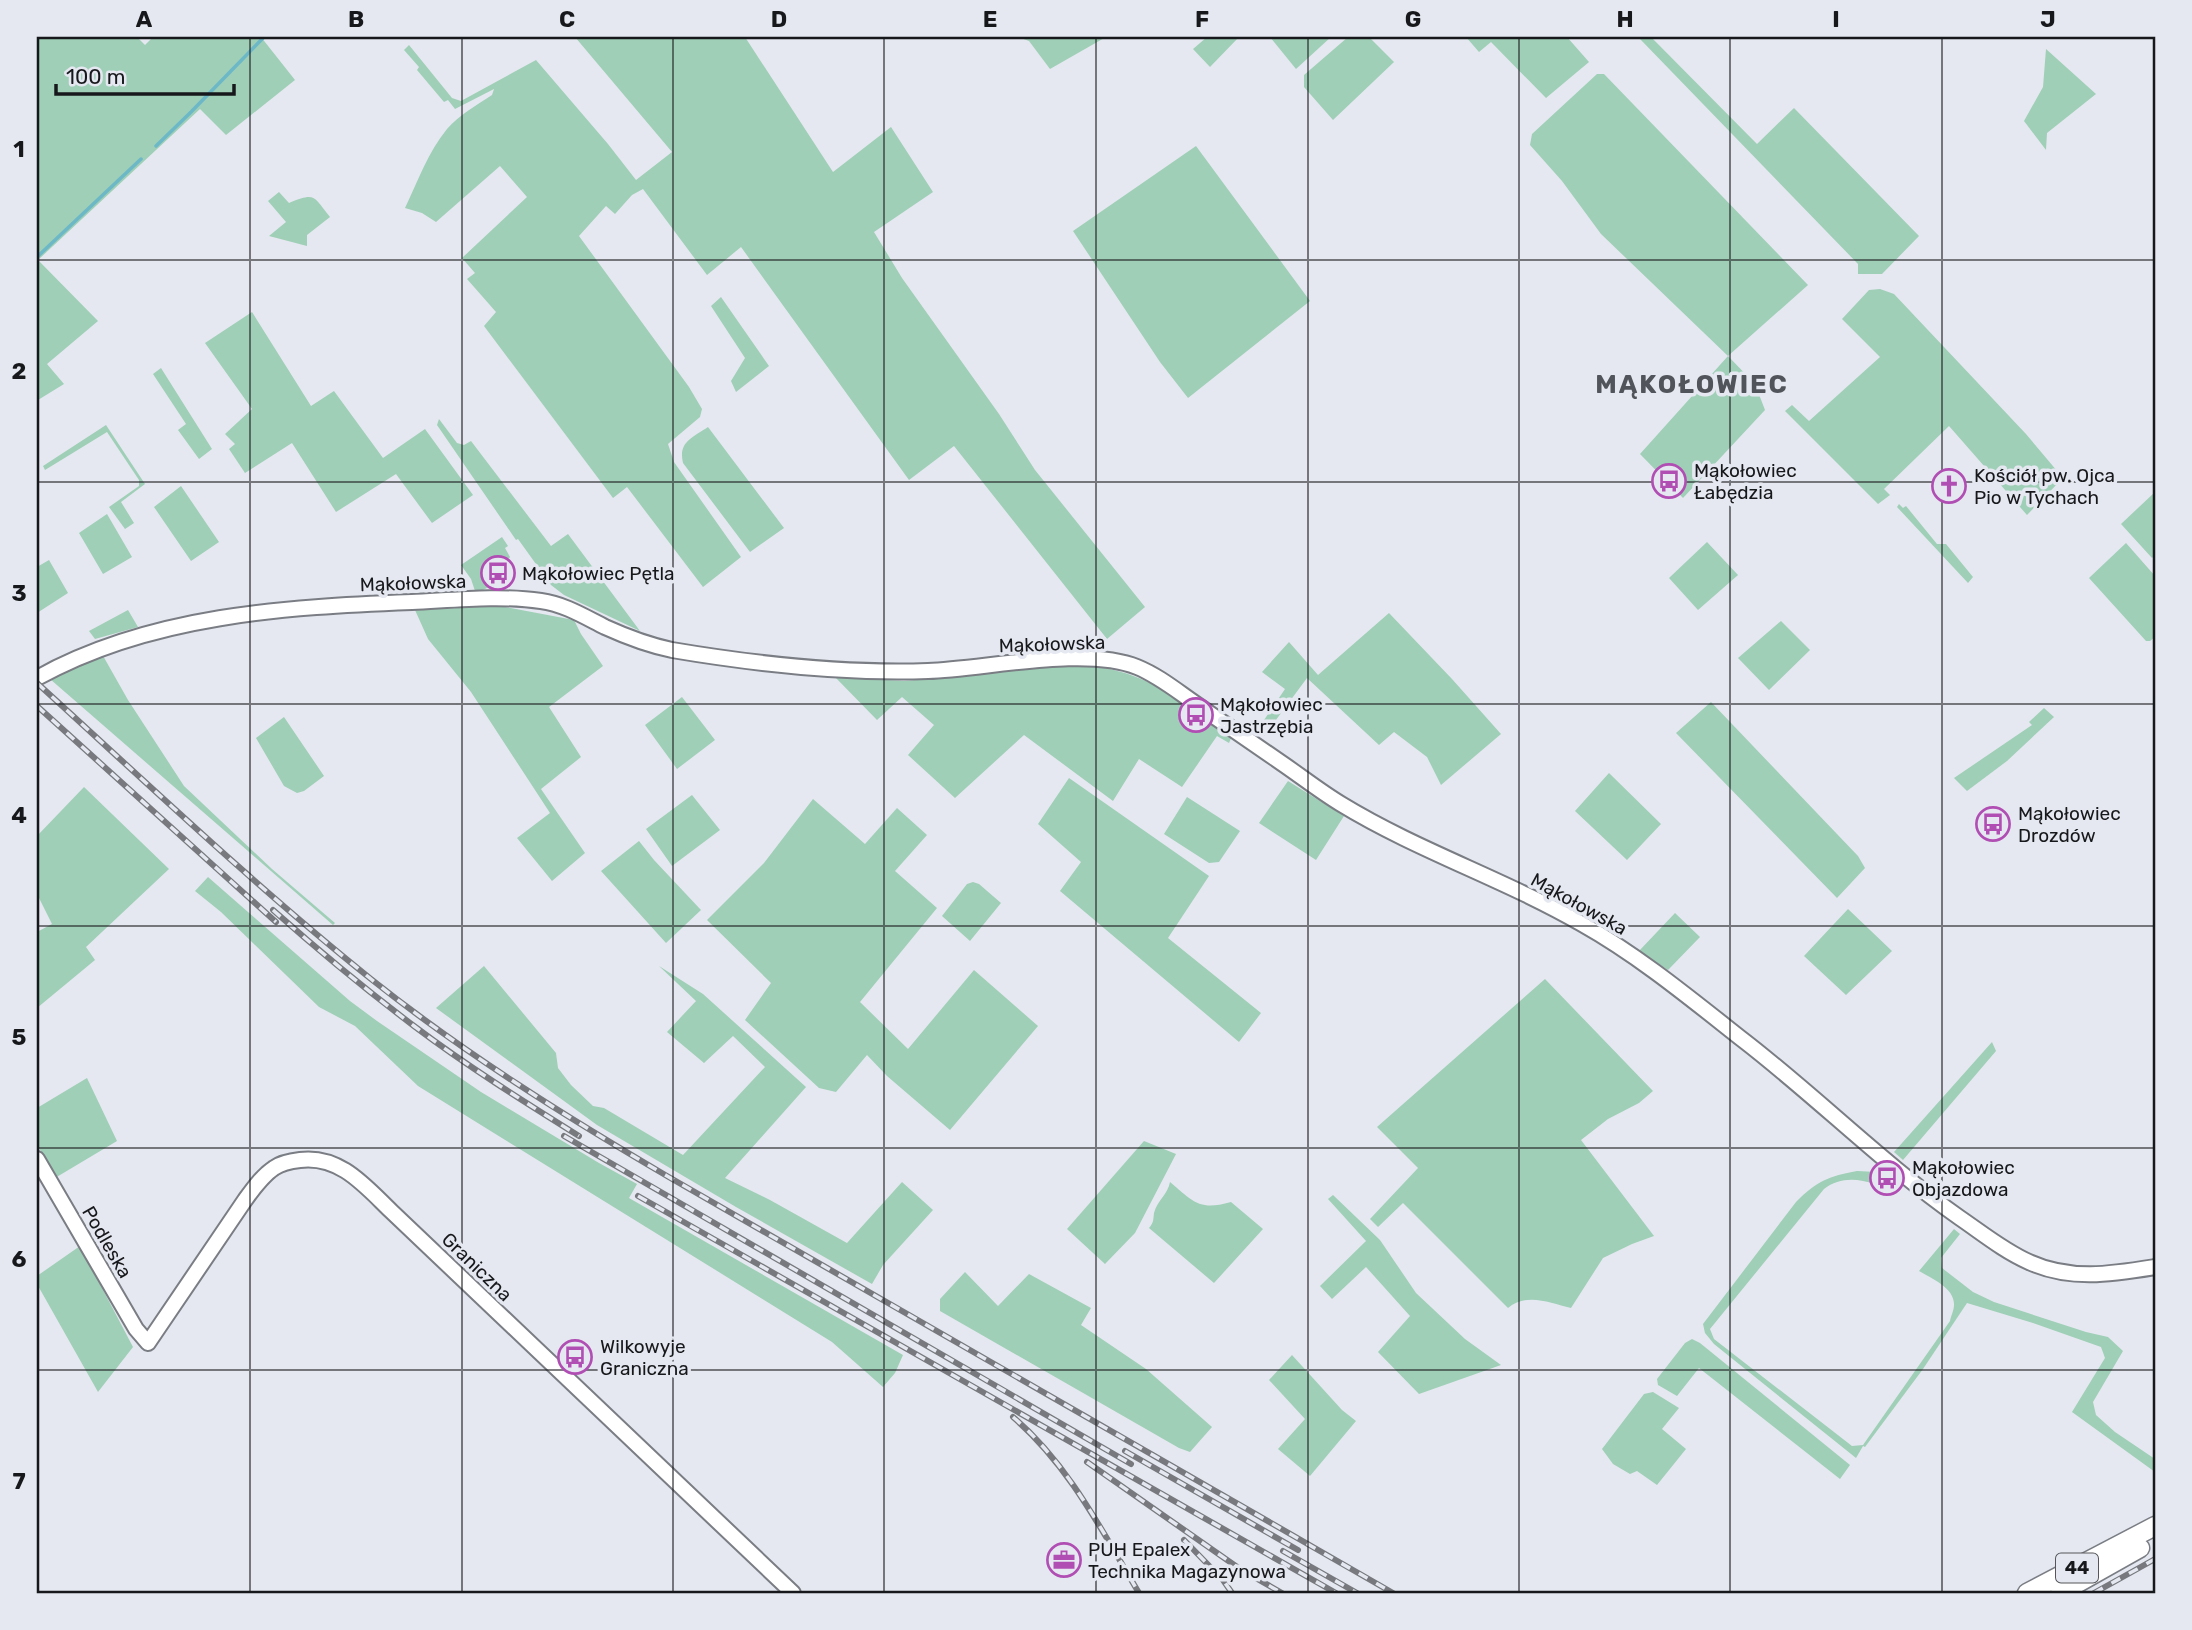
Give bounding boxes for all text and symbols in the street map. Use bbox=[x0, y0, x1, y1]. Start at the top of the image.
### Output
text: A bbox=[136, 5, 153, 33]
text: B bbox=[348, 5, 364, 33]
text: C bbox=[559, 5, 575, 33]
text: D bbox=[771, 5, 787, 33]
text: E bbox=[983, 5, 997, 33]
text: F bbox=[1195, 5, 1209, 33]
text: G bbox=[1405, 5, 1421, 33]
text: H bbox=[1616, 5, 1634, 33]
text: I bbox=[1832, 5, 1840, 33]
text: J bbox=[2040, 5, 2056, 33]
scale bar bbox=[56, 52, 234, 96]
text: 100 m bbox=[66, 64, 125, 89]
text: 1 bbox=[13, 135, 25, 163]
text: 2 bbox=[12, 357, 26, 385]
district label: MĄKOŁOWIEC bbox=[1595, 369, 1789, 400]
place label: Mąkołowiec Łabędzia bbox=[1694, 459, 1797, 504]
bus stop icon: Mąkołowiec Łabędzia bbox=[1650, 462, 1688, 500]
place label: Kościół pw. Ojca Pio w Tychach bbox=[1974, 464, 2115, 509]
church icon: Kościół pw. Ojca Pio w Tychach bbox=[1930, 467, 1968, 505]
bus stop icon: Mąkołowiec Pętla bbox=[479, 554, 517, 592]
place label: Mąkołowiec Pętla bbox=[522, 562, 675, 585]
street label: Mąkołowska bbox=[359, 570, 467, 596]
text: 3 bbox=[11, 579, 27, 607]
street label: Mąkołowska bbox=[998, 631, 1106, 657]
place label: Mąkołowiec Jastrzębia bbox=[1220, 693, 1323, 738]
bus stop icon: Mąkołowiec Jastrzębia bbox=[1177, 696, 1215, 734]
text: 4 bbox=[11, 801, 27, 829]
place label: Mąkołowiec Drozdów bbox=[2018, 802, 2121, 847]
bus stop icon: Mąkołowiec Drozdów bbox=[1974, 805, 2012, 843]
street label: Mąkołowska bbox=[1527, 868, 1631, 940]
text: 5 bbox=[12, 1023, 27, 1051]
place label: Mąkołowiec Objazdowa bbox=[1912, 1156, 2015, 1201]
bus stop icon: Mąkołowiec Objazdowa bbox=[1868, 1159, 1906, 1197]
street label: Podleska bbox=[77, 1202, 137, 1282]
street label: Graniczna bbox=[437, 1228, 517, 1306]
text: 6 bbox=[12, 1245, 27, 1273]
place label: Wilkowyje Graniczna bbox=[600, 1335, 689, 1380]
bus stop icon: Wilkowyje Graniczna bbox=[556, 1338, 594, 1376]
text: 7 bbox=[12, 1467, 26, 1495]
place label: PUH Epalex Technika Magazynowa bbox=[1088, 1538, 1286, 1583]
office icon: PUH Epalex Technika Magazynowa bbox=[1045, 1541, 1083, 1579]
road number: 44 bbox=[2056, 1554, 2098, 1582]

